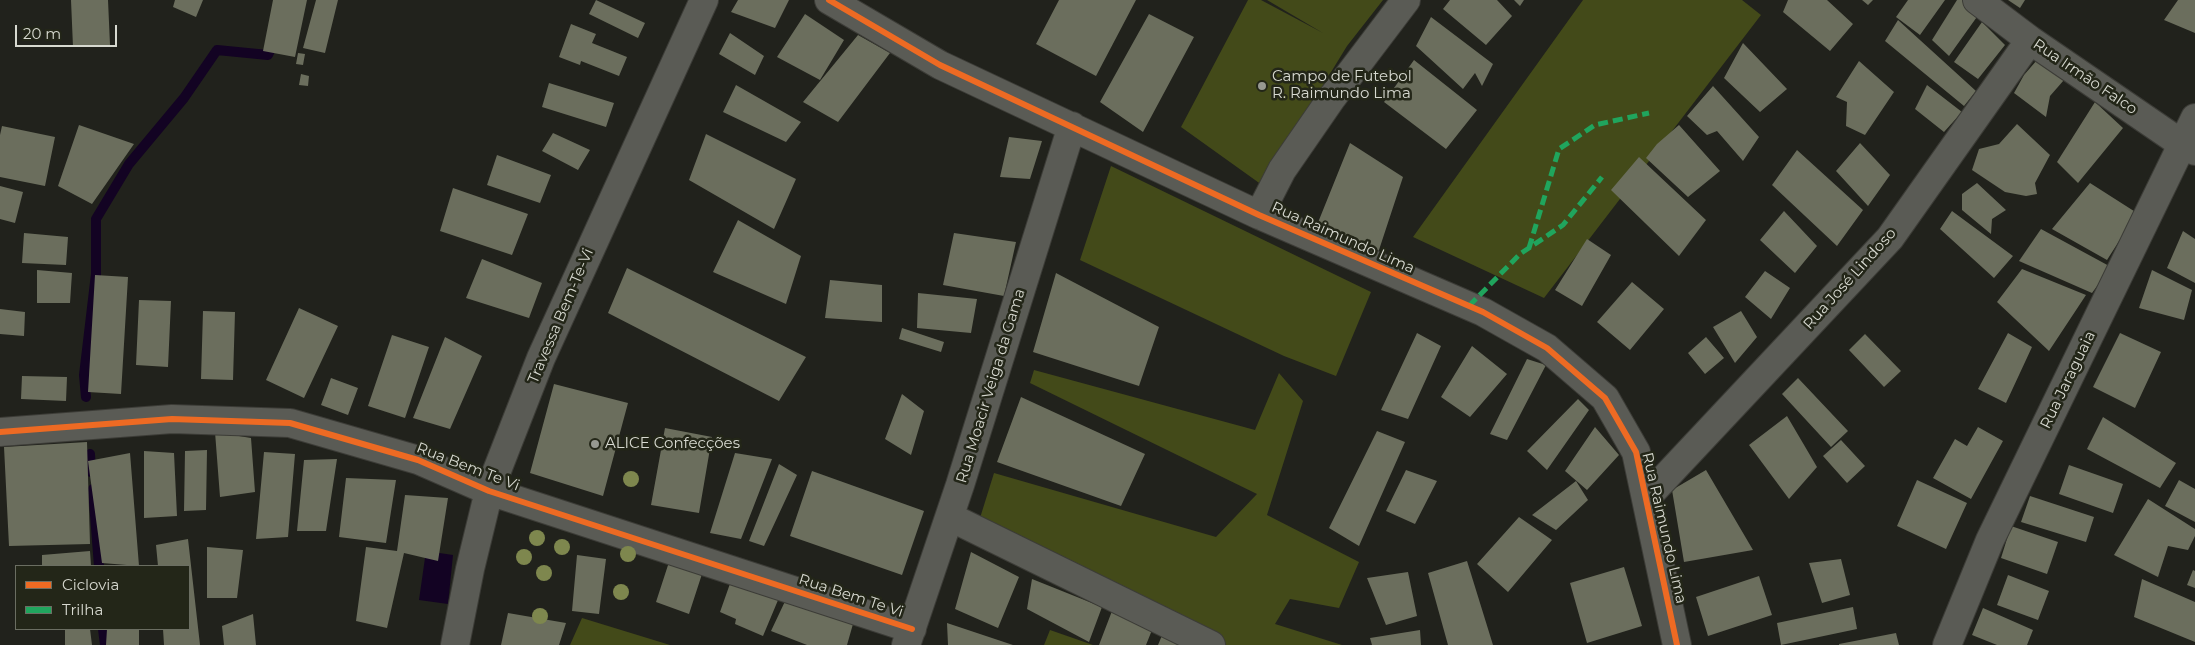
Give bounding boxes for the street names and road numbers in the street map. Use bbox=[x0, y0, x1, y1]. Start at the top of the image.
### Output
street label: Rua Irmão Falco bbox=[2029, 35, 2141, 119]
street label: Rua Raimundo Lima bbox=[1269, 198, 1417, 278]
street label: Rua José Lindoso bbox=[1800, 225, 1900, 333]
street label: Travessa Bem-Te-Vi bbox=[524, 246, 598, 386]
street label: Rua Moacir Veiga da Gama bbox=[953, 287, 1029, 485]
street label: Rua Jaraguaia bbox=[2037, 328, 2099, 432]
street label: Rua Bem Te Vi bbox=[414, 439, 522, 495]
street label: Rua Raimundo Lima bbox=[1638, 451, 1690, 605]
street label: Rua Bem Te Vi bbox=[796, 571, 906, 621]

